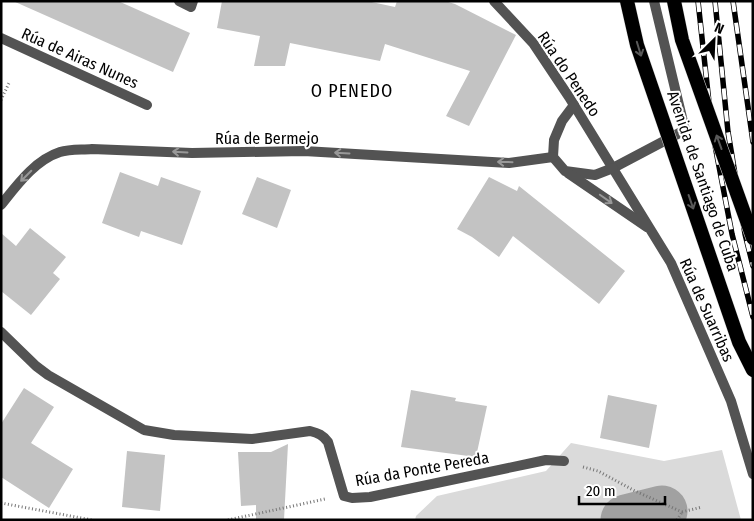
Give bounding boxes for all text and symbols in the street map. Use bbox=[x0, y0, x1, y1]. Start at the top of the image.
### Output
north arrow bbox=[689, 15, 739, 65]
text: N bbox=[712, 19, 726, 38]
street label: Rúa de Airas Nunes bbox=[19, 24, 142, 92]
street label: Rúa do Penedo bbox=[534, 28, 604, 120]
one-way arrow bbox=[634, 40, 644, 56]
district label: O PENEDO bbox=[311, 80, 393, 102]
street label: Avenida de Santiago de Cuba bbox=[663, 88, 743, 274]
street label: Rúa de Bermejo bbox=[215, 129, 319, 148]
one-way arrow bbox=[714, 135, 723, 151]
one-way arrow bbox=[172, 148, 188, 157]
one-way arrow bbox=[335, 149, 351, 158]
one-way arrow bbox=[497, 157, 513, 167]
one-way arrow bbox=[20, 170, 32, 183]
one-way arrow bbox=[598, 194, 612, 204]
one-way arrow bbox=[687, 194, 697, 210]
street label: Rúa de Suarribas bbox=[676, 255, 738, 365]
street label: Rúa da Ponte Pereda bbox=[354, 448, 491, 490]
scale bar bbox=[579, 474, 665, 506]
text: 20 m bbox=[586, 482, 616, 500]

